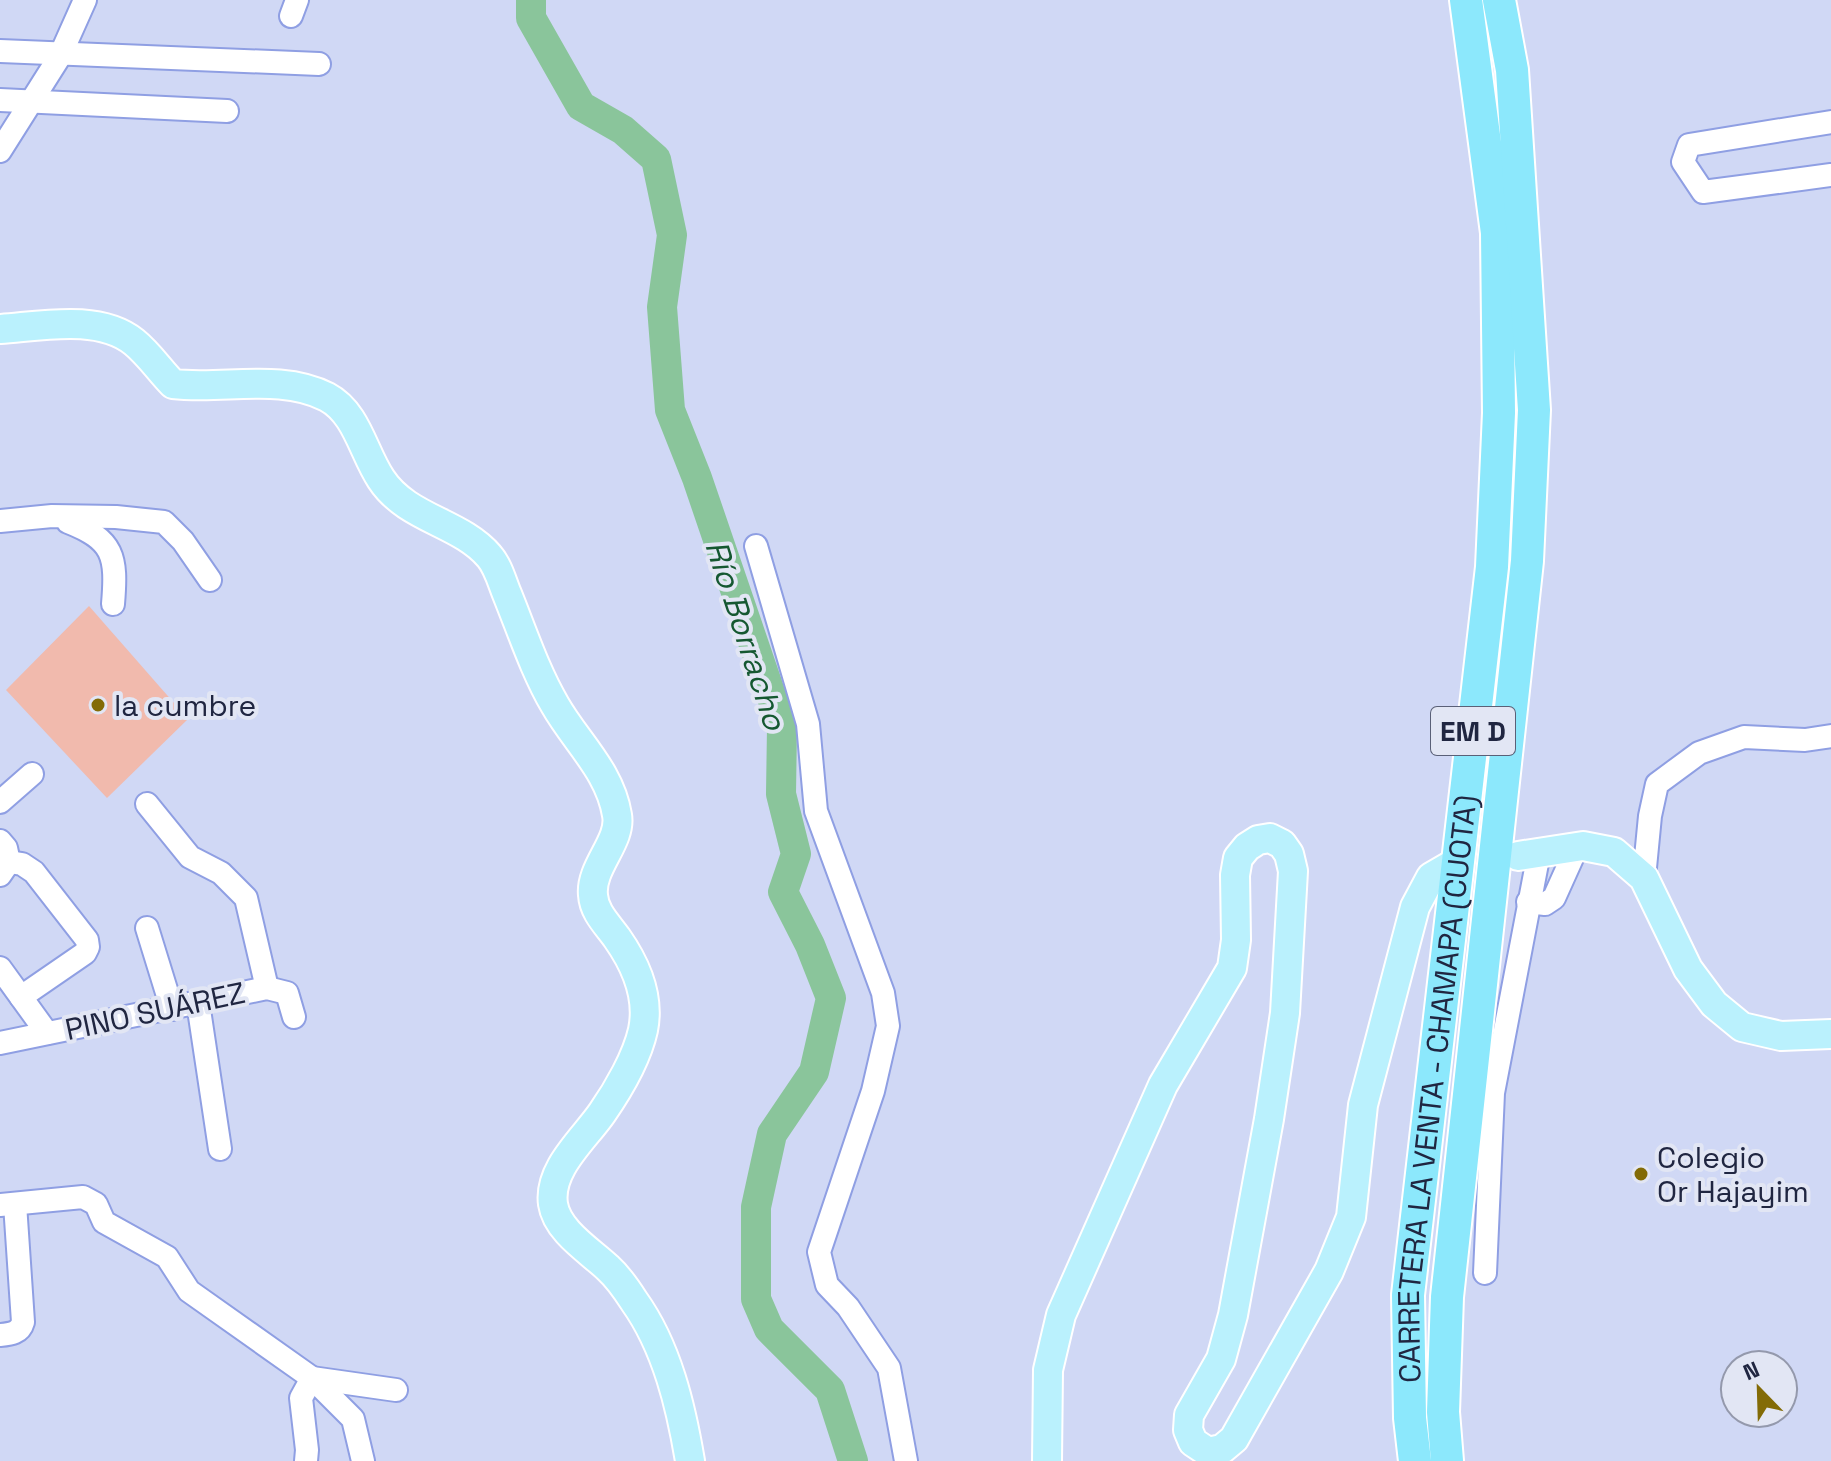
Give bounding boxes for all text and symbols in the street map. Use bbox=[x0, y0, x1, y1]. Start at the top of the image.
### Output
water label: Río Borracho bbox=[697, 535, 796, 736]
place label: la cumbre bbox=[114, 686, 256, 725]
marker: la cumbre bbox=[89, 696, 107, 714]
road number: EM D bbox=[1431, 707, 1515, 755]
street label: CARRETERA LA VENTA - CHAMAPA (CUOTA) bbox=[1388, 793, 1485, 1383]
street label: PINO SUÁREZ bbox=[61, 973, 249, 1049]
place label: Colegio Or Hajayim bbox=[1657, 1138, 1809, 1211]
marker: Colegio Or Hajayim bbox=[1632, 1165, 1650, 1183]
north arrow bbox=[1719, 1349, 1799, 1429]
text: N bbox=[1739, 1355, 1763, 1386]

